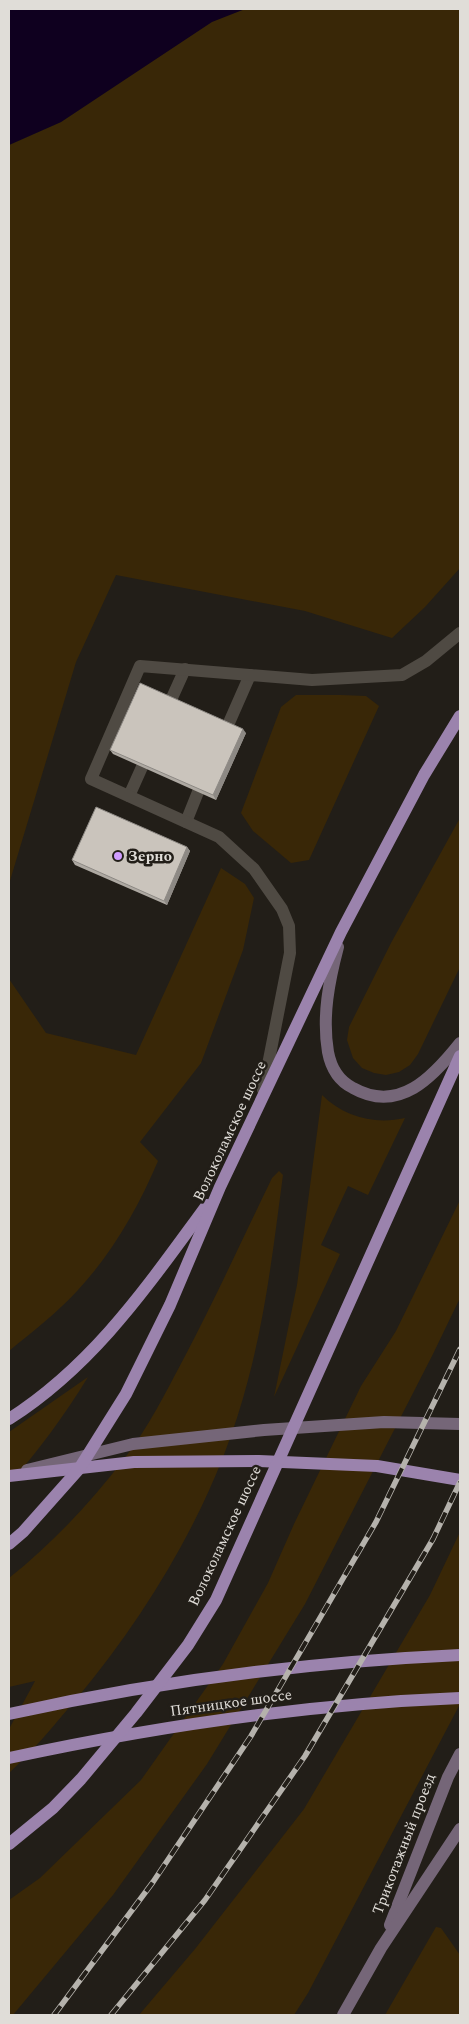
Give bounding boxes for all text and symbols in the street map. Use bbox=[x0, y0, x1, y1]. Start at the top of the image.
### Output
place label: Зерно bbox=[128, 845, 172, 868]
marker: Зерно bbox=[112, 850, 124, 862]
street label: Волоколамское шоссе bbox=[187, 1057, 273, 1205]
street label: Волоколамское шоссе bbox=[182, 1462, 268, 1610]
street label: Пятницкое шоссе bbox=[169, 1683, 293, 1723]
street label: Трикотажный проезд bbox=[366, 1770, 442, 1918]

